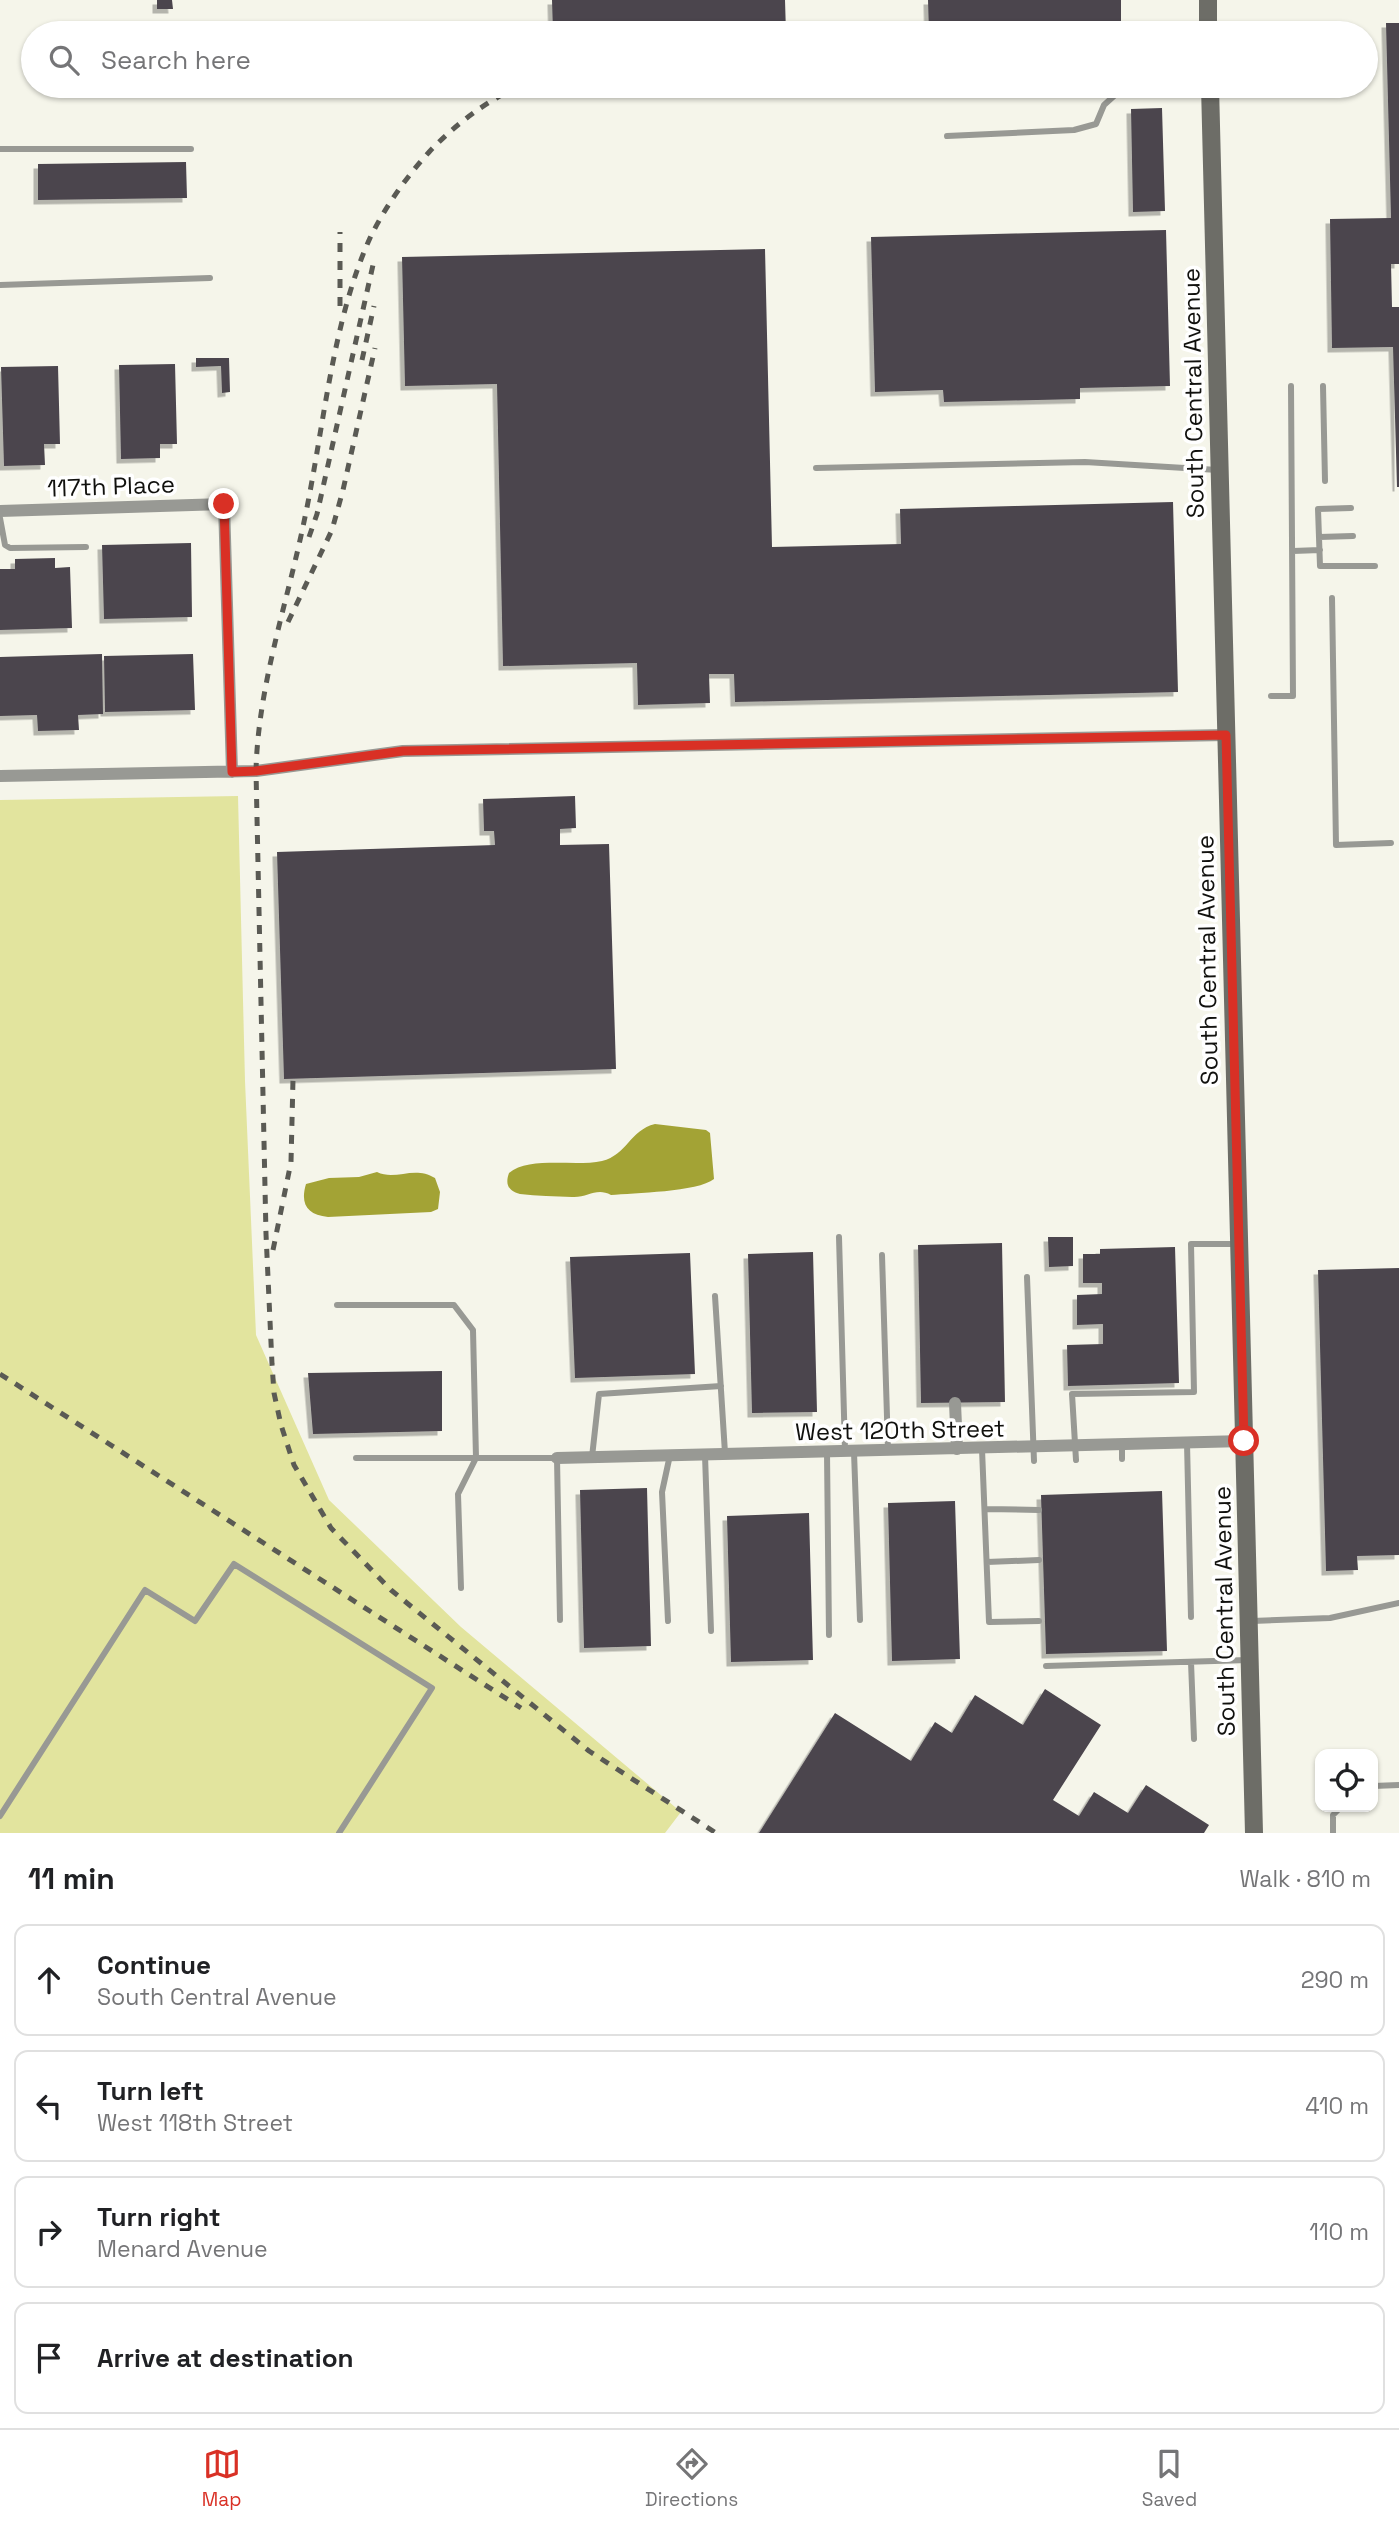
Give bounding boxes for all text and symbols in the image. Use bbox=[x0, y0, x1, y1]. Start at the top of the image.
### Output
search box bbox=[21, 21, 1378, 98]
icon: search bbox=[45, 41, 83, 79]
text: Search here bbox=[101, 43, 251, 77]
street label: South Central Avenue bbox=[1175, 268, 1211, 518]
street label: 117th Place bbox=[47, 468, 175, 504]
route end bbox=[208, 488, 239, 519]
street label: South Central Avenue bbox=[1189, 835, 1225, 1085]
street label: West 120th Street bbox=[795, 1413, 1005, 1447]
route start bbox=[1228, 1425, 1259, 1456]
street label: South Central Avenue bbox=[1206, 1486, 1242, 1736]
map controls bbox=[1315, 1749, 1378, 1812]
button: locate bbox=[1315, 1749, 1378, 1812]
text: 11 min bbox=[28, 1859, 115, 1898]
text: Walk · 810 m bbox=[1239, 1864, 1371, 1894]
text: Continue bbox=[97, 1948, 211, 1982]
icon: ahead bbox=[30, 1961, 68, 1999]
text: 290 m bbox=[1301, 1965, 1369, 1995]
text: South Central Avenue bbox=[97, 1982, 337, 2012]
text: Turn left bbox=[97, 2074, 204, 2108]
icon: left bbox=[30, 2087, 68, 2125]
text: 410 m bbox=[1305, 2091, 1369, 2121]
text: West 118th Street bbox=[97, 2108, 293, 2138]
text: Turn right bbox=[97, 2200, 221, 2234]
icon: right bbox=[30, 2213, 68, 2251]
text: 110 m bbox=[1309, 2217, 1369, 2247]
text: Menard Avenue bbox=[97, 2234, 268, 2264]
icon: arrive bbox=[30, 2339, 68, 2377]
text: Arrive at destination bbox=[97, 2341, 354, 2375]
tab: Map bbox=[202, 2445, 241, 2512]
tab: Directions bbox=[645, 2445, 738, 2512]
tab: Saved bbox=[1142, 2445, 1197, 2512]

